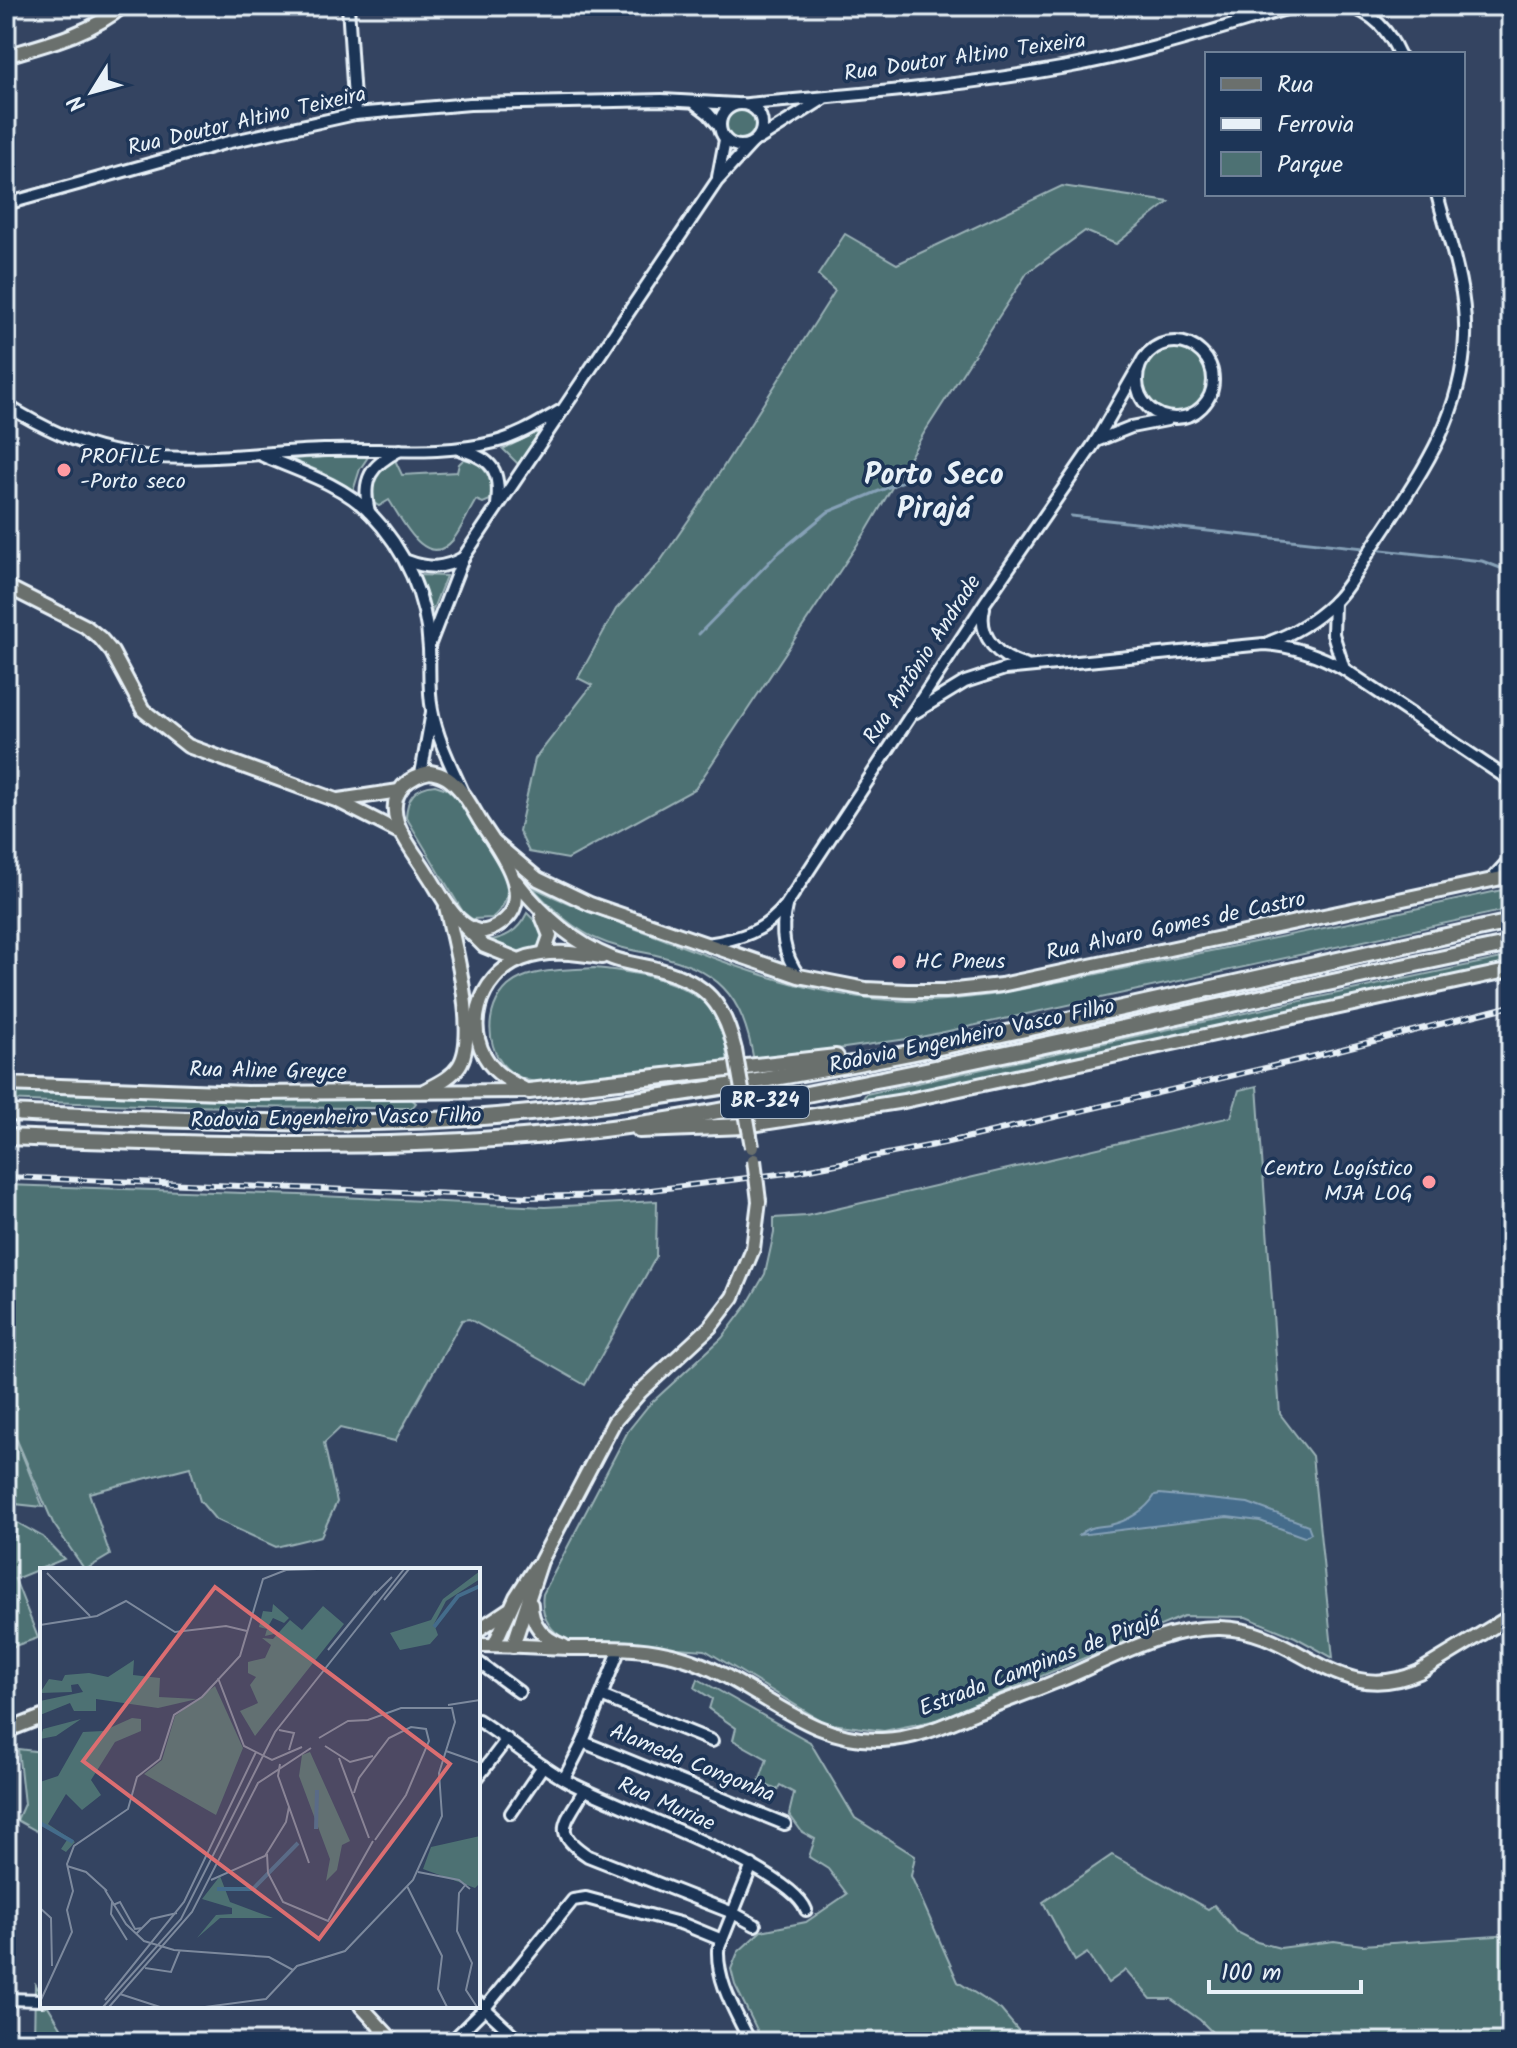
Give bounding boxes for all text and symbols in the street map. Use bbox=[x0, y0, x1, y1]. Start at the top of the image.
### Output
street label: Rua Doutor Altino Teixeira bbox=[842, 24, 1088, 92]
north arrow bbox=[52, 52, 132, 132]
legend bbox=[1205, 52, 1465, 196]
text: Rua bbox=[1277, 66, 1314, 105]
street label: Rua Doutor Altino Teixeira bbox=[124, 78, 370, 166]
text: N bbox=[60, 86, 96, 119]
text: Ferrovia bbox=[1277, 106, 1354, 145]
text: Parque bbox=[1277, 146, 1343, 185]
place label: PROFILE -Porto seco bbox=[80, 440, 186, 500]
district label: Porto Seco Pirajá bbox=[864, 452, 1004, 534]
marker: PROFILE -Porto seco bbox=[55, 461, 73, 479]
street label: Rua Antônio Andrade bbox=[855, 568, 991, 752]
street label: Rua Alvaro Gomes de Castro bbox=[1043, 882, 1309, 972]
place label: HC Pneus bbox=[915, 945, 1006, 980]
marker: HC Pneus bbox=[890, 953, 908, 971]
street label: Rodovia Engenheiro Vasco Filho bbox=[826, 990, 1118, 1084]
street label: Rua Aline Greyce bbox=[189, 1053, 347, 1091]
road number: BR-324 bbox=[721, 1086, 809, 1118]
street label: Rodovia Engenheiro Vasco Filho bbox=[190, 1099, 482, 1139]
place label: Centro Logístico MJA LOG bbox=[1263, 1152, 1413, 1212]
marker: Centro Logístico MJA LOG bbox=[1420, 1173, 1438, 1191]
inset map bbox=[40, 1568, 480, 2008]
street label: Estrada Campinas de Pirajá bbox=[914, 1602, 1168, 1727]
street label: Alameda Congonha bbox=[604, 1715, 780, 1813]
street label: Rua Muriae bbox=[612, 1768, 720, 1842]
scale bar bbox=[1209, 1944, 1361, 1994]
text: 100 m bbox=[1221, 1954, 1281, 1993]

